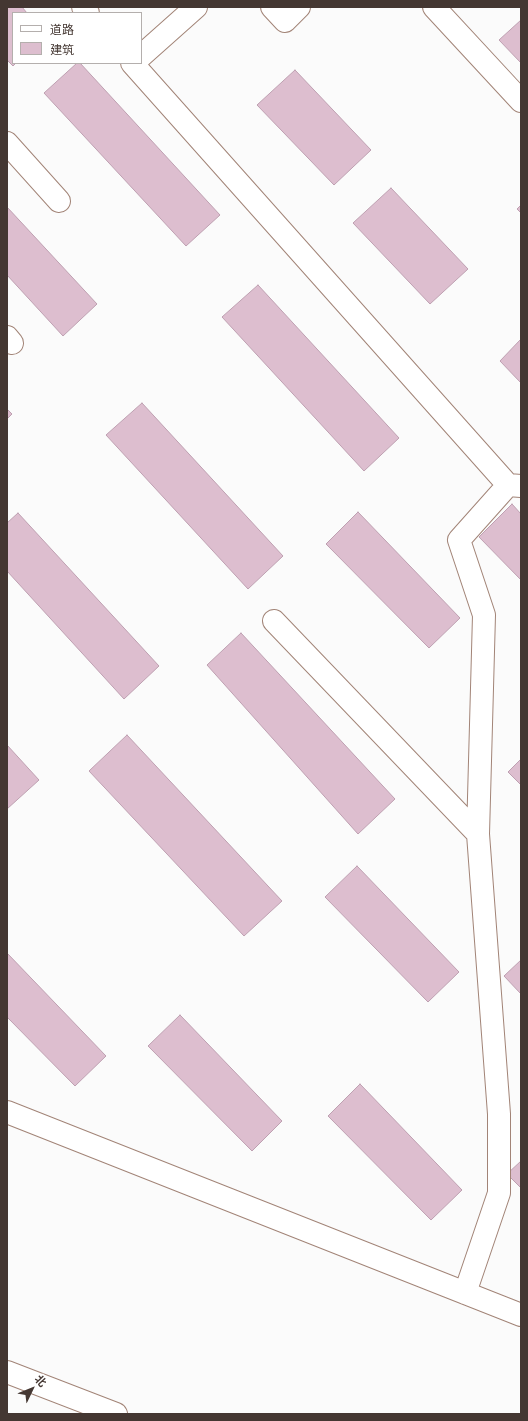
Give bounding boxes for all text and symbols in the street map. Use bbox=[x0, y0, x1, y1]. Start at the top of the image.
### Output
legend bbox=[12, 12, 142, 64]
text: 道路 bbox=[50, 22, 74, 36]
text: 建筑 bbox=[50, 42, 74, 56]
north arrow bbox=[12, 1369, 52, 1409]
text: 北 bbox=[33, 1372, 50, 1389]

